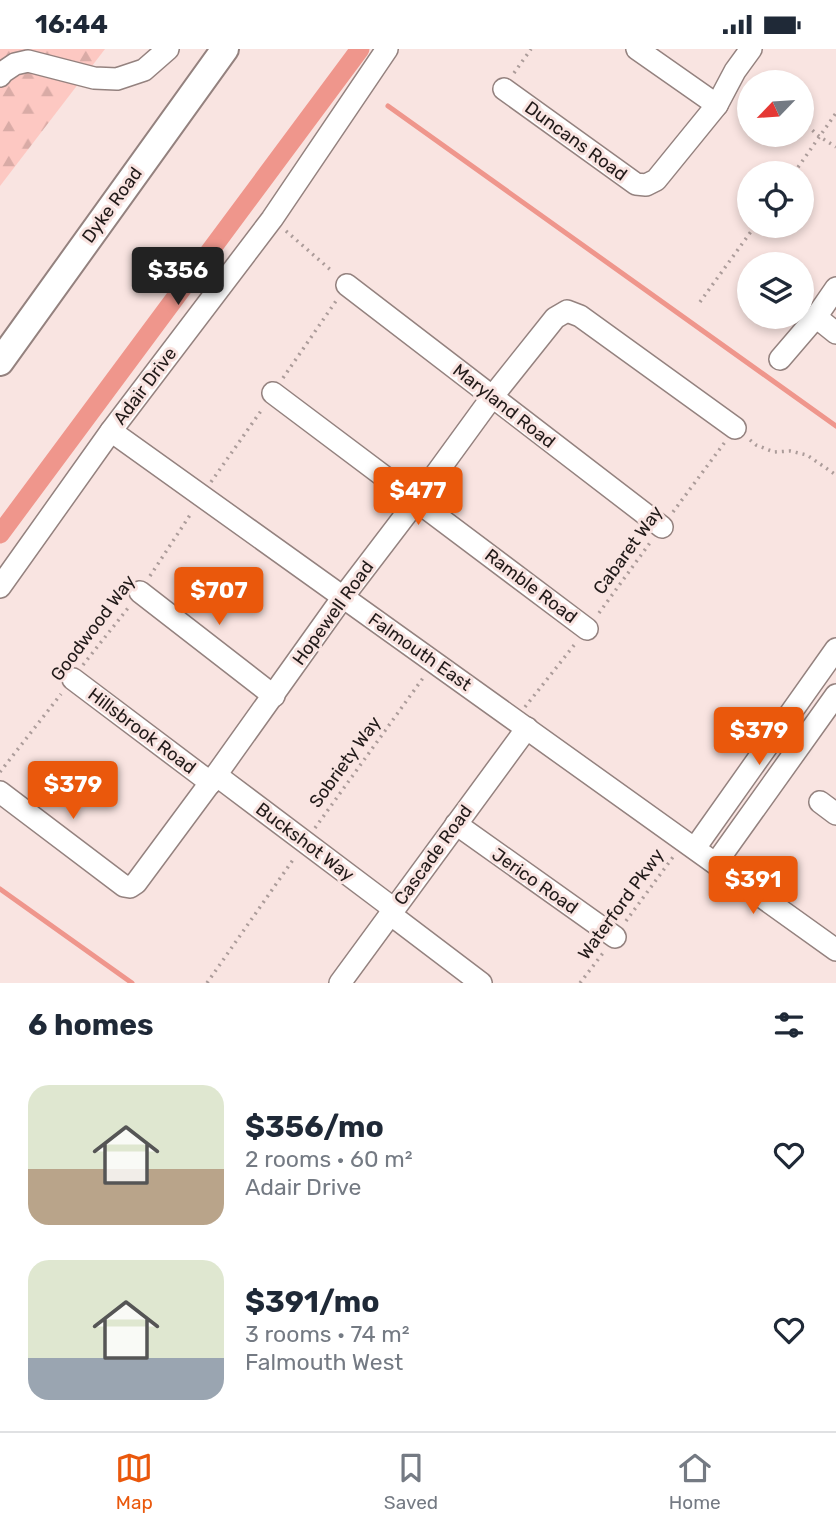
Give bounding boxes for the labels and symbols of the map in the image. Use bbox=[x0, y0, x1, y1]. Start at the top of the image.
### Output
north arrow bbox=[737, 70, 814, 147]
street label: Duncans Road bbox=[521, 96, 631, 186]
street label: Dyke Road bbox=[77, 163, 147, 247]
pin: $356 bbox=[137, 247, 219, 307]
street label: Adair Drive bbox=[109, 343, 181, 429]
street label: Maryland Road bbox=[448, 359, 560, 453]
pin: $477 bbox=[377, 468, 459, 527]
street label: Cabaret Way bbox=[589, 501, 668, 599]
street label: Ramble Road bbox=[480, 544, 582, 628]
street label: Hopewell Road bbox=[288, 556, 378, 670]
pin: $707 bbox=[178, 567, 260, 627]
street label: Goodwood Way bbox=[46, 571, 140, 685]
street label: Falmouth East bbox=[364, 608, 476, 696]
street label: Hillsbrook Road bbox=[84, 683, 200, 779]
pin: $379 bbox=[718, 707, 800, 767]
street label: Sobriety Way bbox=[304, 712, 386, 812]
pin: $379 bbox=[32, 761, 114, 821]
street label: Buckshot Way bbox=[252, 798, 358, 886]
street label: Cascade Road bbox=[389, 800, 477, 910]
street label: Jerico Road bbox=[488, 843, 582, 919]
street label: Waterford Pkwy bbox=[573, 844, 669, 964]
pin: $391 bbox=[712, 857, 794, 916]

